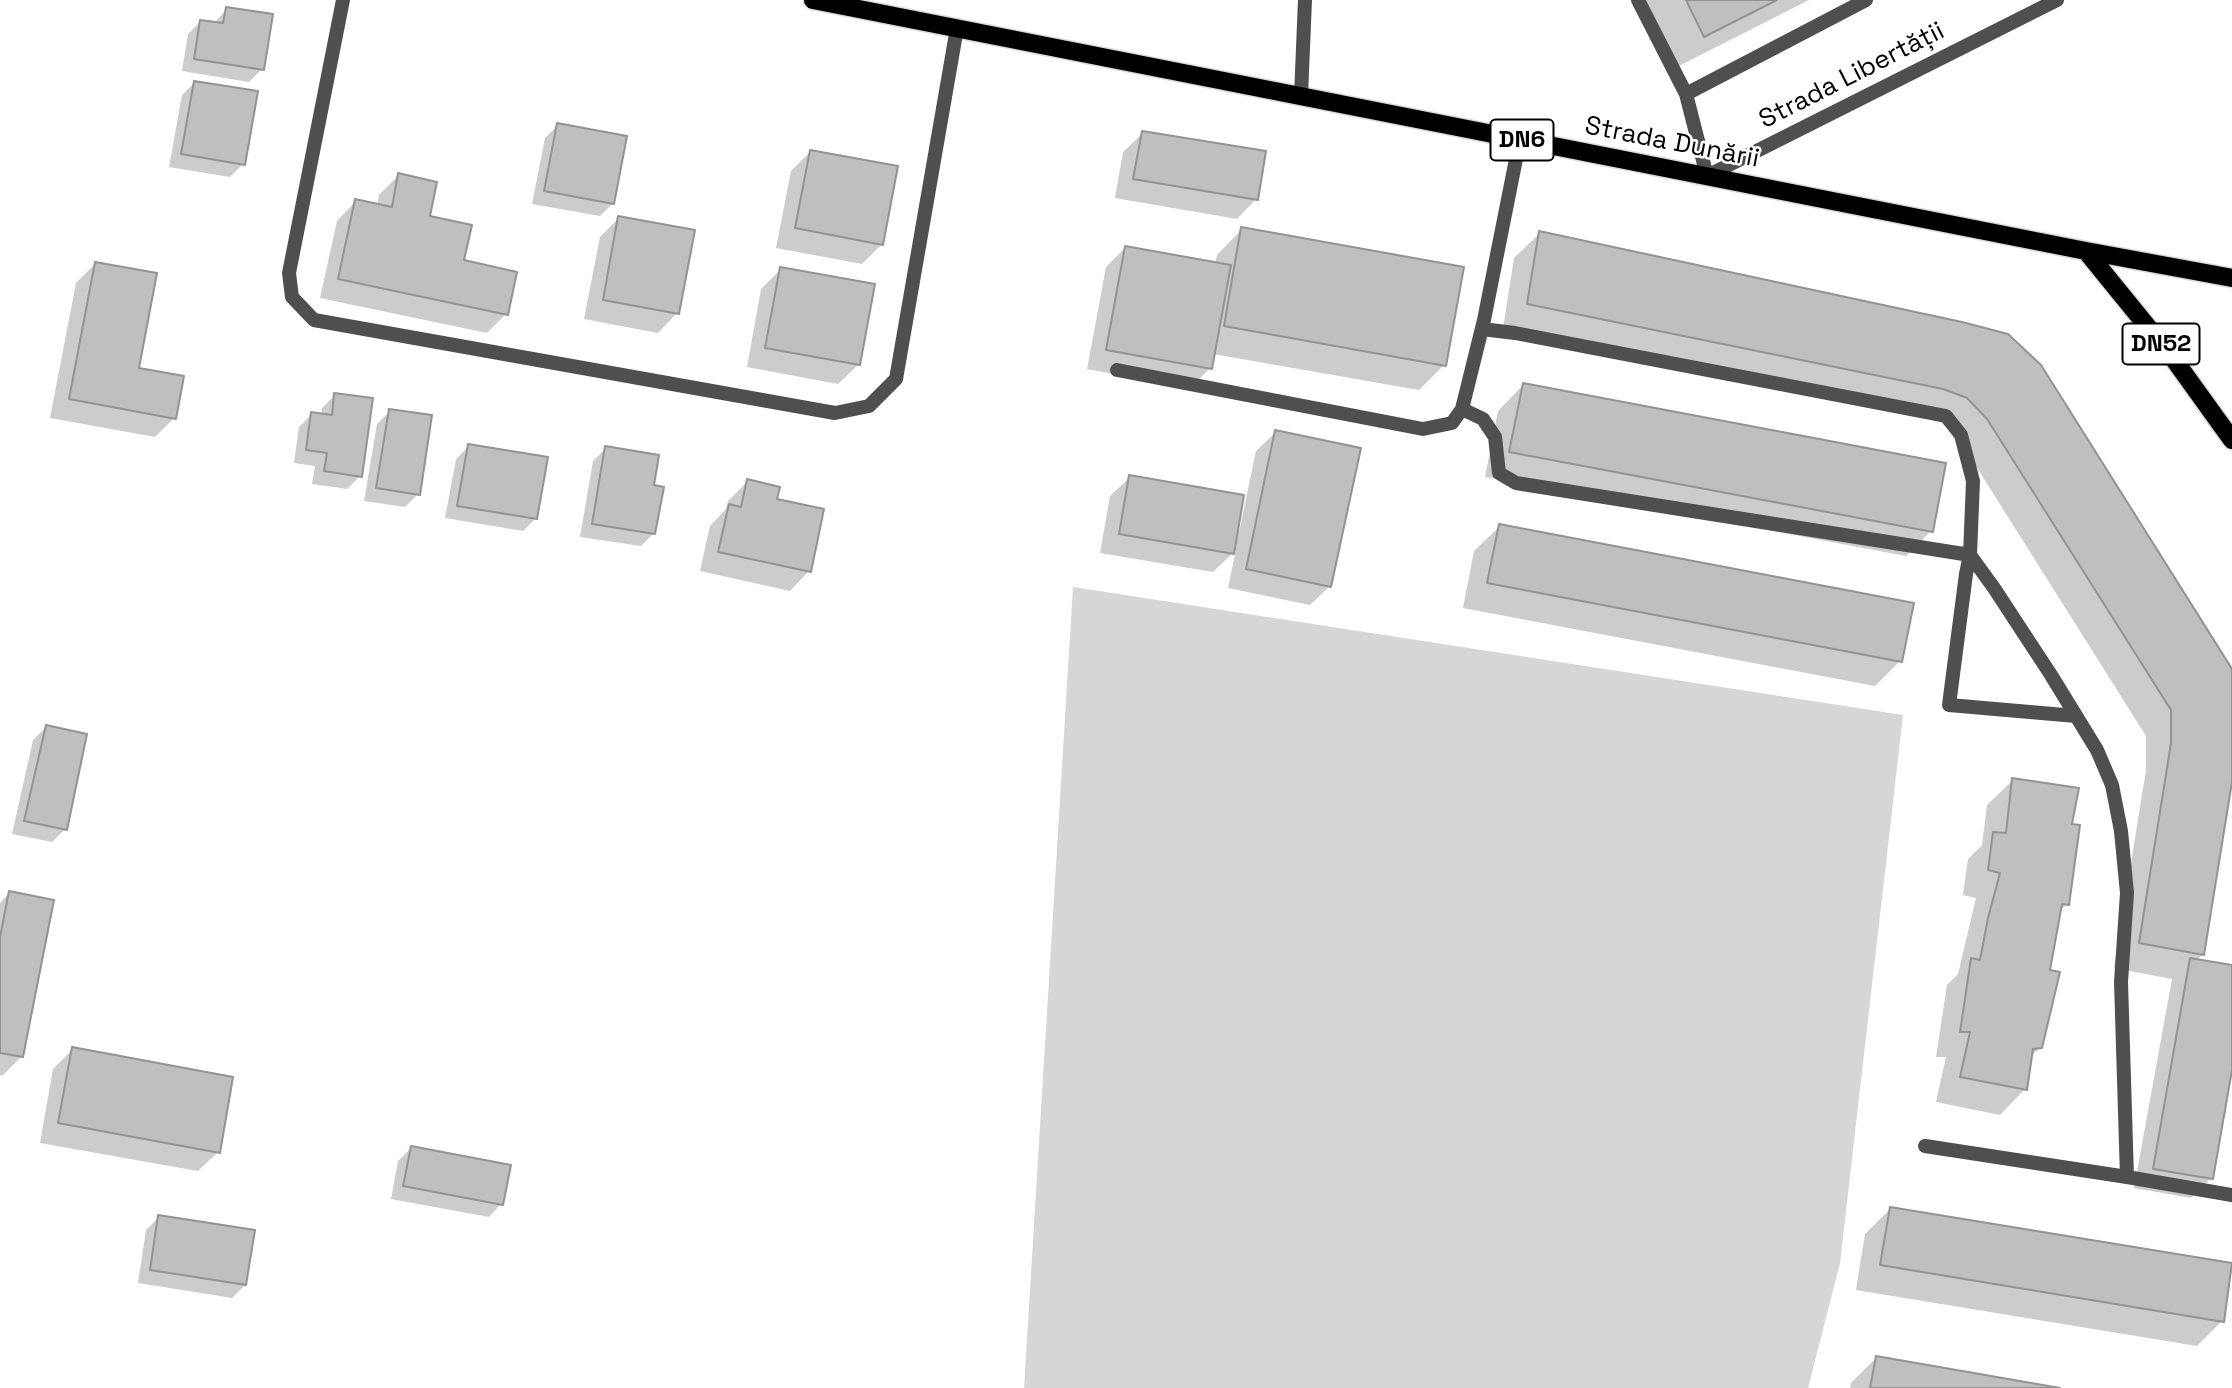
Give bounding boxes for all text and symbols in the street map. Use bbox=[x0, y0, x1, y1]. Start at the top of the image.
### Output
street label: Strada Libertății bbox=[1754, 16, 1950, 136]
street label: Strada Dunării bbox=[1582, 111, 1762, 175]
road number: DN6 bbox=[1490, 120, 1554, 160]
road number: DN52 bbox=[2122, 324, 2200, 365]

